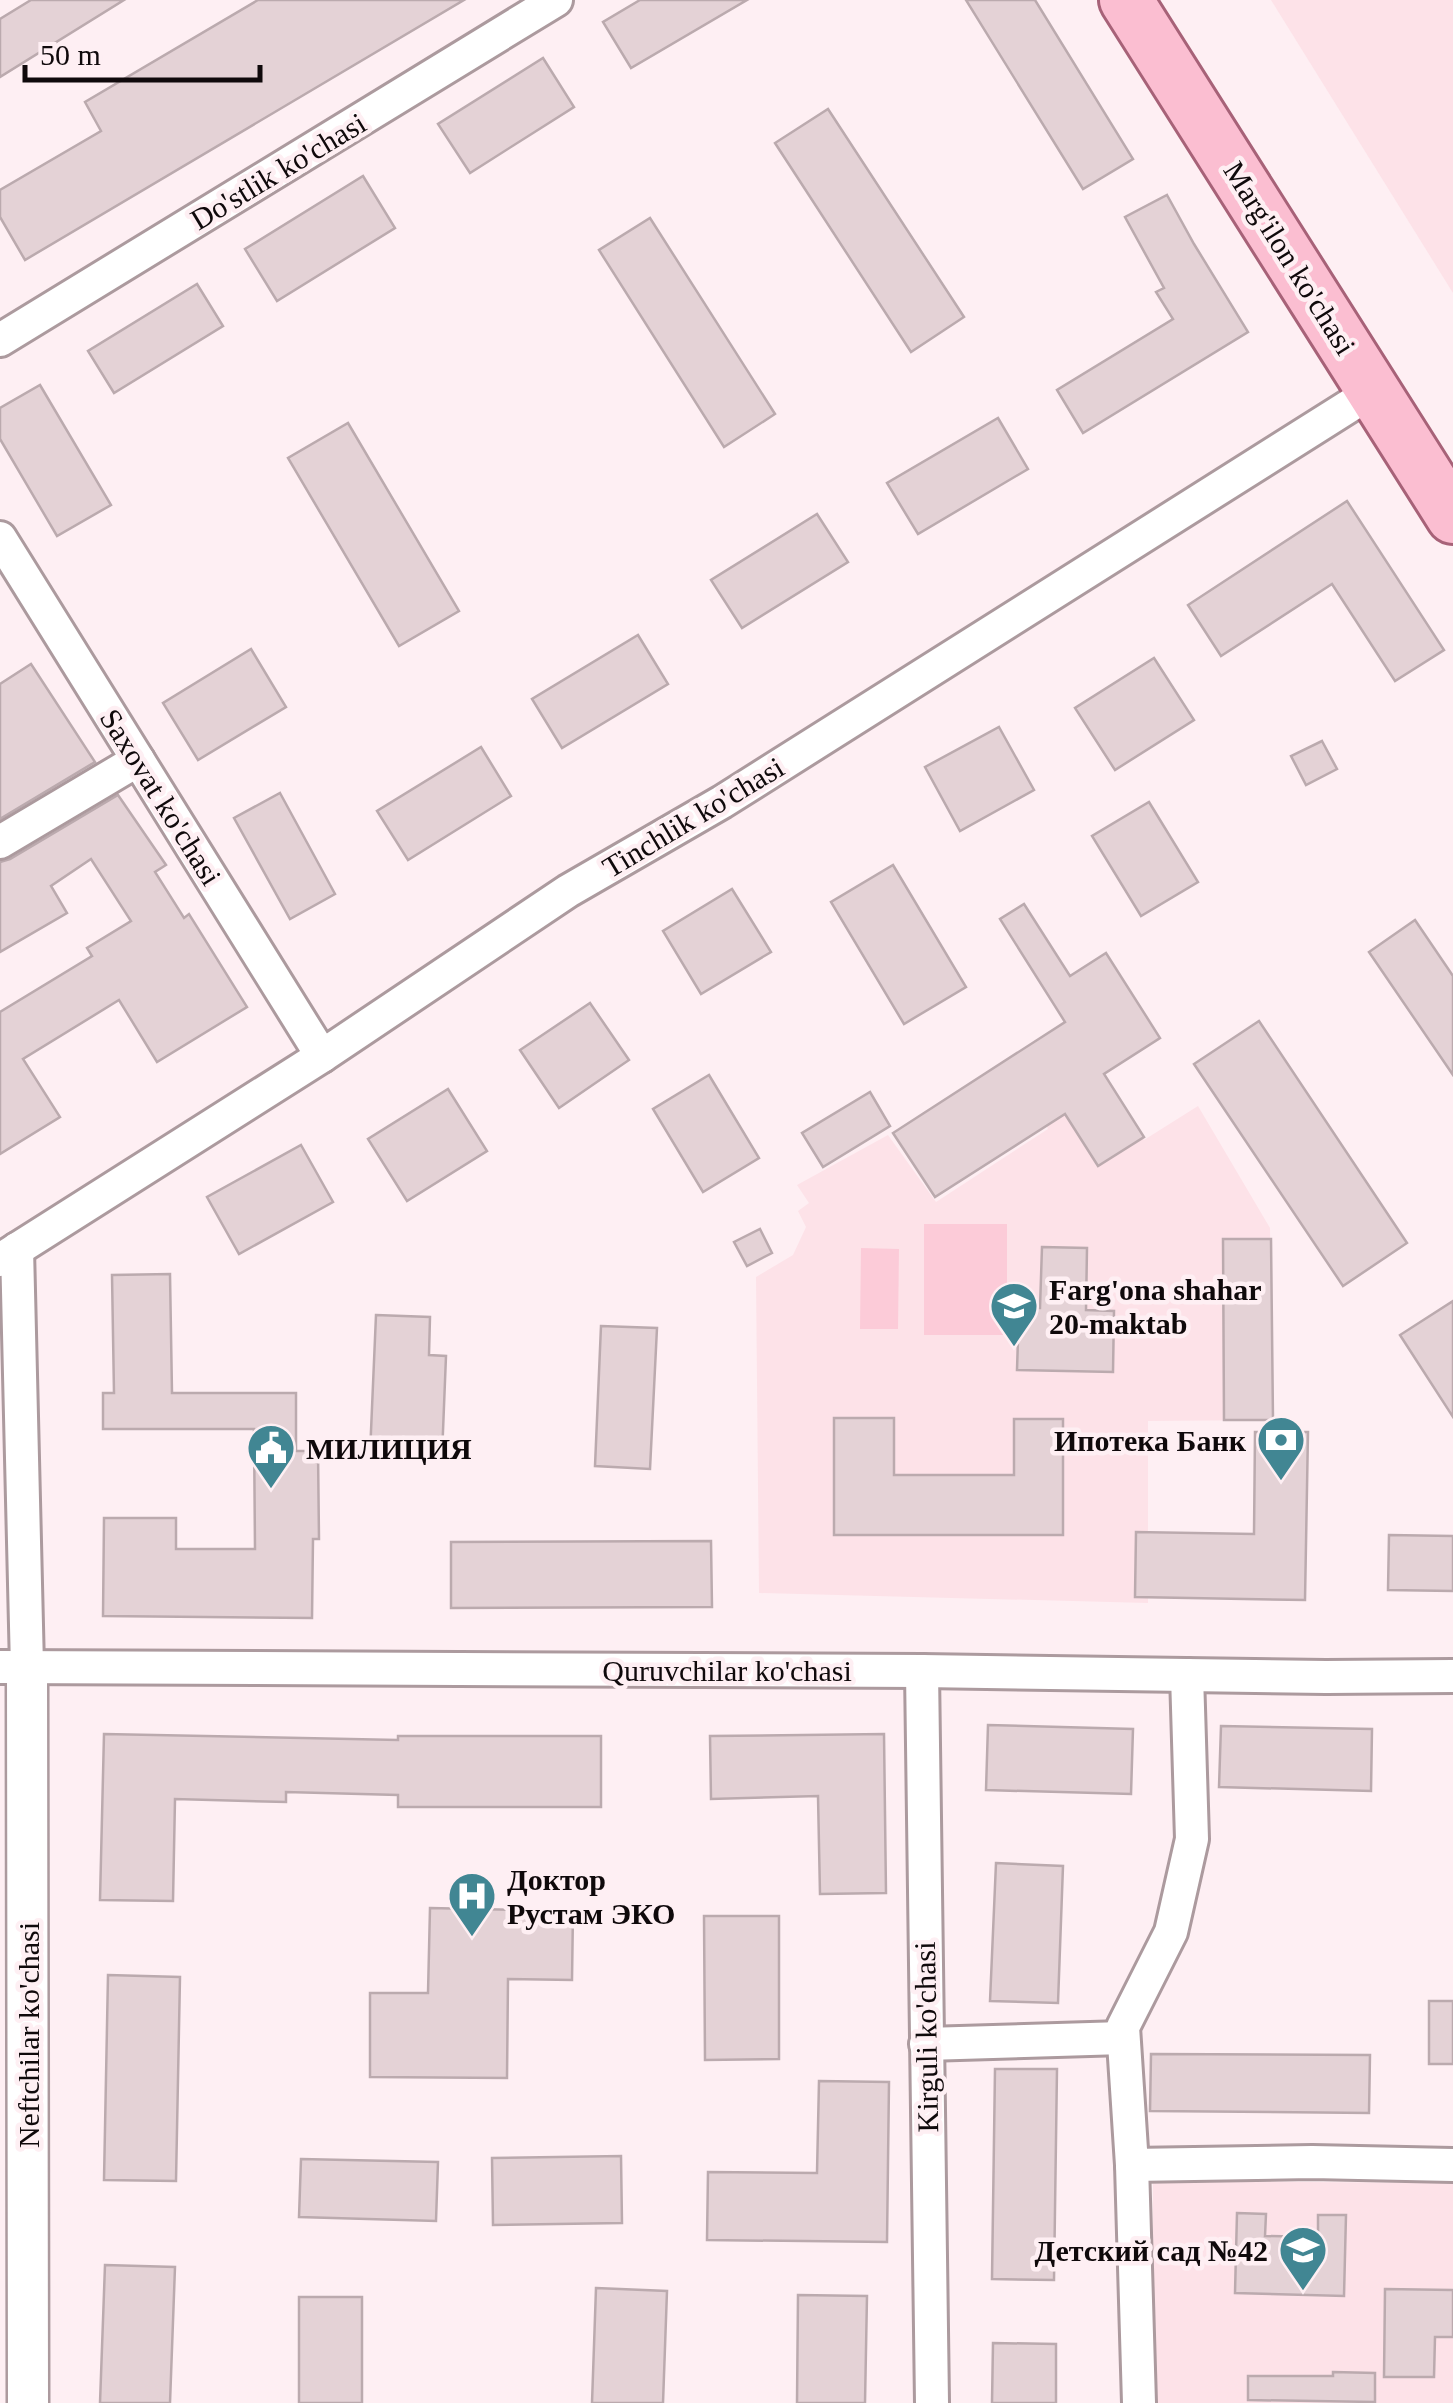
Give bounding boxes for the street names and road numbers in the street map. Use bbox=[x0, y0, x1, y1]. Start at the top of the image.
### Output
street label: Do'stlik ko'chasi bbox=[185, 106, 371, 236]
street label: Marg'ilon ko'chasi bbox=[1217, 156, 1363, 360]
street label: Saxovat ko'chasi bbox=[94, 703, 228, 891]
street label: Tinchlik ko'chasi bbox=[597, 750, 789, 884]
street label: Quruvchilar ko'chasi bbox=[602, 1654, 852, 1687]
street label: Neftchilar ko'chasi bbox=[12, 1922, 45, 2148]
street label: Kirguli ko'chasi bbox=[908, 1941, 944, 2133]

